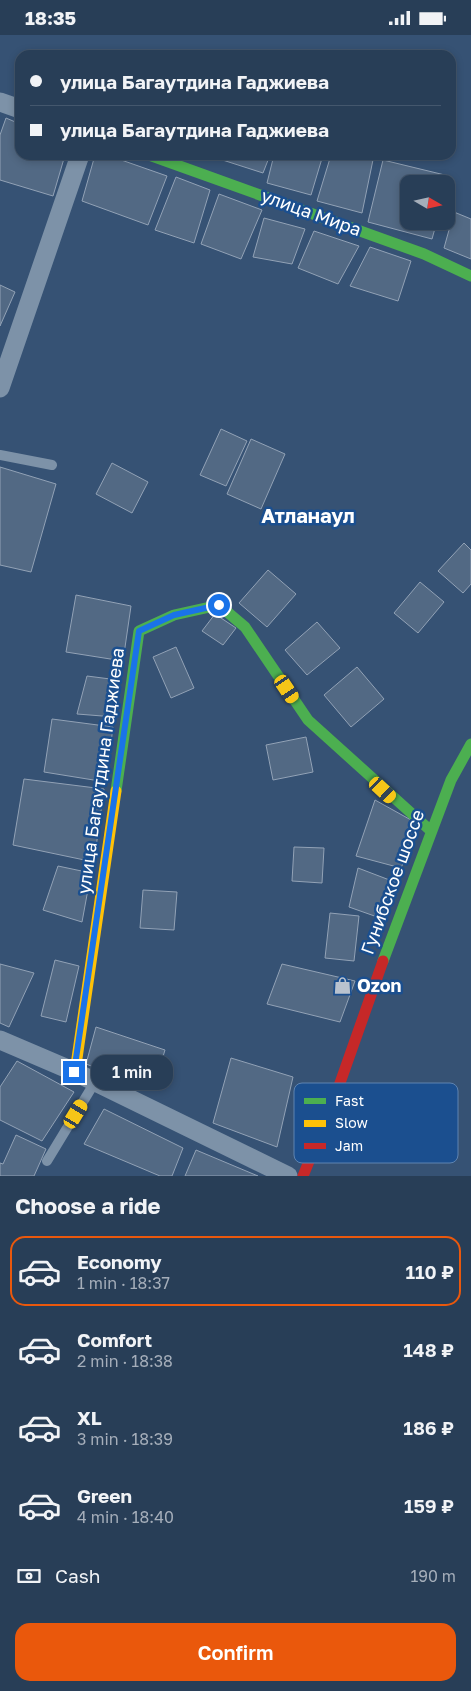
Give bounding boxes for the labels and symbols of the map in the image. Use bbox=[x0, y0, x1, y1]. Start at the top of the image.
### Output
north arrow bbox=[400, 175, 455, 230]
street label: улица Мира bbox=[258, 184, 364, 240]
district label: Атланаул bbox=[261, 503, 355, 527]
route start bbox=[208, 594, 230, 616]
street label: улица Багаутдина Гаджиева bbox=[72, 646, 128, 896]
car bbox=[272, 672, 301, 706]
car bbox=[366, 774, 399, 806]
street label: Гунибское шоссе bbox=[356, 806, 428, 957]
place label: Ozon bbox=[357, 974, 402, 996]
shop icon: Ozon bbox=[333, 976, 353, 996]
callout: 1 min bbox=[92, 1055, 174, 1089]
route end bbox=[63, 1061, 85, 1083]
legend bbox=[294, 1083, 458, 1163]
text: Fast bbox=[335, 1092, 364, 1109]
car bbox=[61, 1097, 90, 1131]
text: Slow bbox=[335, 1114, 368, 1131]
text: Jam bbox=[335, 1137, 363, 1154]

